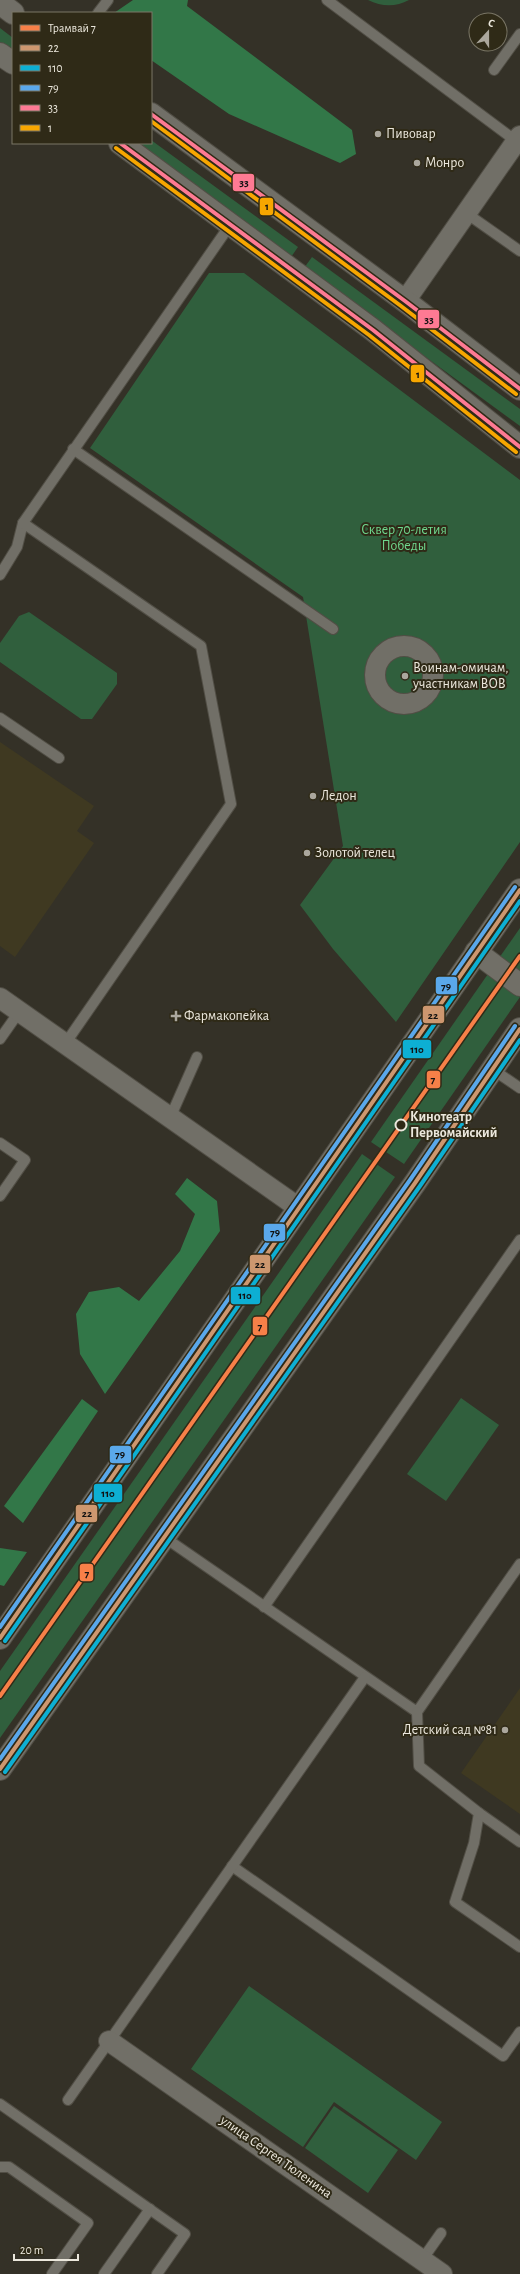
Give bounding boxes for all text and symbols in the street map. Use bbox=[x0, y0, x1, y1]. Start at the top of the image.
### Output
legend bbox=[12, 12, 152, 144]
north arrow bbox=[468, 12, 508, 52]
text: С bbox=[487, 17, 496, 29]
text: Трамвай 7 bbox=[48, 22, 96, 34]
text: 22 bbox=[48, 42, 59, 54]
text: 110 bbox=[48, 62, 63, 74]
text: 79 bbox=[48, 82, 59, 94]
text: 33 bbox=[48, 102, 58, 114]
text: 1 bbox=[48, 122, 52, 134]
place label: Пивовар bbox=[386, 127, 436, 141]
marker: Пивовар bbox=[373, 129, 383, 139]
place label: Монро bbox=[425, 156, 464, 170]
marker: Монро bbox=[412, 158, 422, 168]
line badge: 33 bbox=[232, 173, 255, 192]
text: 33 bbox=[239, 177, 249, 188]
line badge: 1 bbox=[259, 197, 274, 216]
text: 1 bbox=[265, 201, 269, 212]
line badge: 33 bbox=[417, 309, 440, 329]
text: 33 bbox=[424, 314, 434, 325]
line badge: 1 bbox=[410, 364, 425, 383]
text: 1 bbox=[416, 369, 420, 380]
park label: Сквер 70-летия Победы bbox=[361, 523, 447, 553]
place label: Воинам-омичам, участникам ВОВ bbox=[412, 661, 508, 691]
marker: Воинам-омичам, участникам ВОВ bbox=[400, 671, 410, 681]
place label: Ледон bbox=[321, 789, 357, 803]
marker: Ледон bbox=[308, 791, 318, 801]
place label: Золотой телец bbox=[315, 846, 396, 860]
marker: Золотой телец bbox=[302, 848, 312, 858]
line badge: 79 bbox=[435, 976, 458, 995]
text: 79 bbox=[441, 981, 451, 992]
line badge: 22 bbox=[422, 1005, 445, 1024]
place label: Фармакопейка bbox=[184, 1009, 270, 1023]
text: 22 bbox=[428, 1010, 438, 1021]
marker: Фармакопейка bbox=[171, 1011, 181, 1021]
line badge: 110 bbox=[402, 1039, 432, 1059]
text: 110 bbox=[410, 1044, 424, 1055]
line badge: 7 bbox=[426, 1070, 441, 1089]
text: 7 bbox=[431, 1074, 436, 1085]
place label: Кинотеатр Первомайский bbox=[410, 1110, 497, 1140]
marker: Кинотеатр Первомайский bbox=[394, 1118, 408, 1132]
line badge: 79 bbox=[263, 1223, 286, 1242]
text: 79 bbox=[270, 1227, 280, 1238]
line badge: 22 bbox=[249, 1254, 271, 1274]
text: 22 bbox=[255, 1259, 265, 1270]
line badge: 110 bbox=[230, 1286, 261, 1305]
text: 110 bbox=[238, 1290, 252, 1301]
line badge: 7 bbox=[252, 1316, 268, 1336]
text: 7 bbox=[258, 1321, 263, 1332]
line badge: 79 bbox=[109, 1445, 132, 1464]
text: 79 bbox=[115, 1449, 125, 1460]
line badge: 110 bbox=[93, 1483, 123, 1503]
text: 110 bbox=[101, 1488, 115, 1499]
line badge: 22 bbox=[75, 1504, 98, 1523]
text: 22 bbox=[82, 1508, 92, 1519]
line badge: 7 bbox=[79, 1563, 94, 1582]
text: 7 bbox=[85, 1568, 90, 1579]
place label: Детский сад №81 bbox=[403, 1723, 497, 1737]
marker: Детский сад №81 bbox=[500, 1725, 510, 1735]
street label: улица Сергея Тюленина bbox=[217, 2113, 335, 2201]
scale bar bbox=[14, 2236, 78, 2262]
text: 20 m bbox=[20, 2244, 43, 2256]

